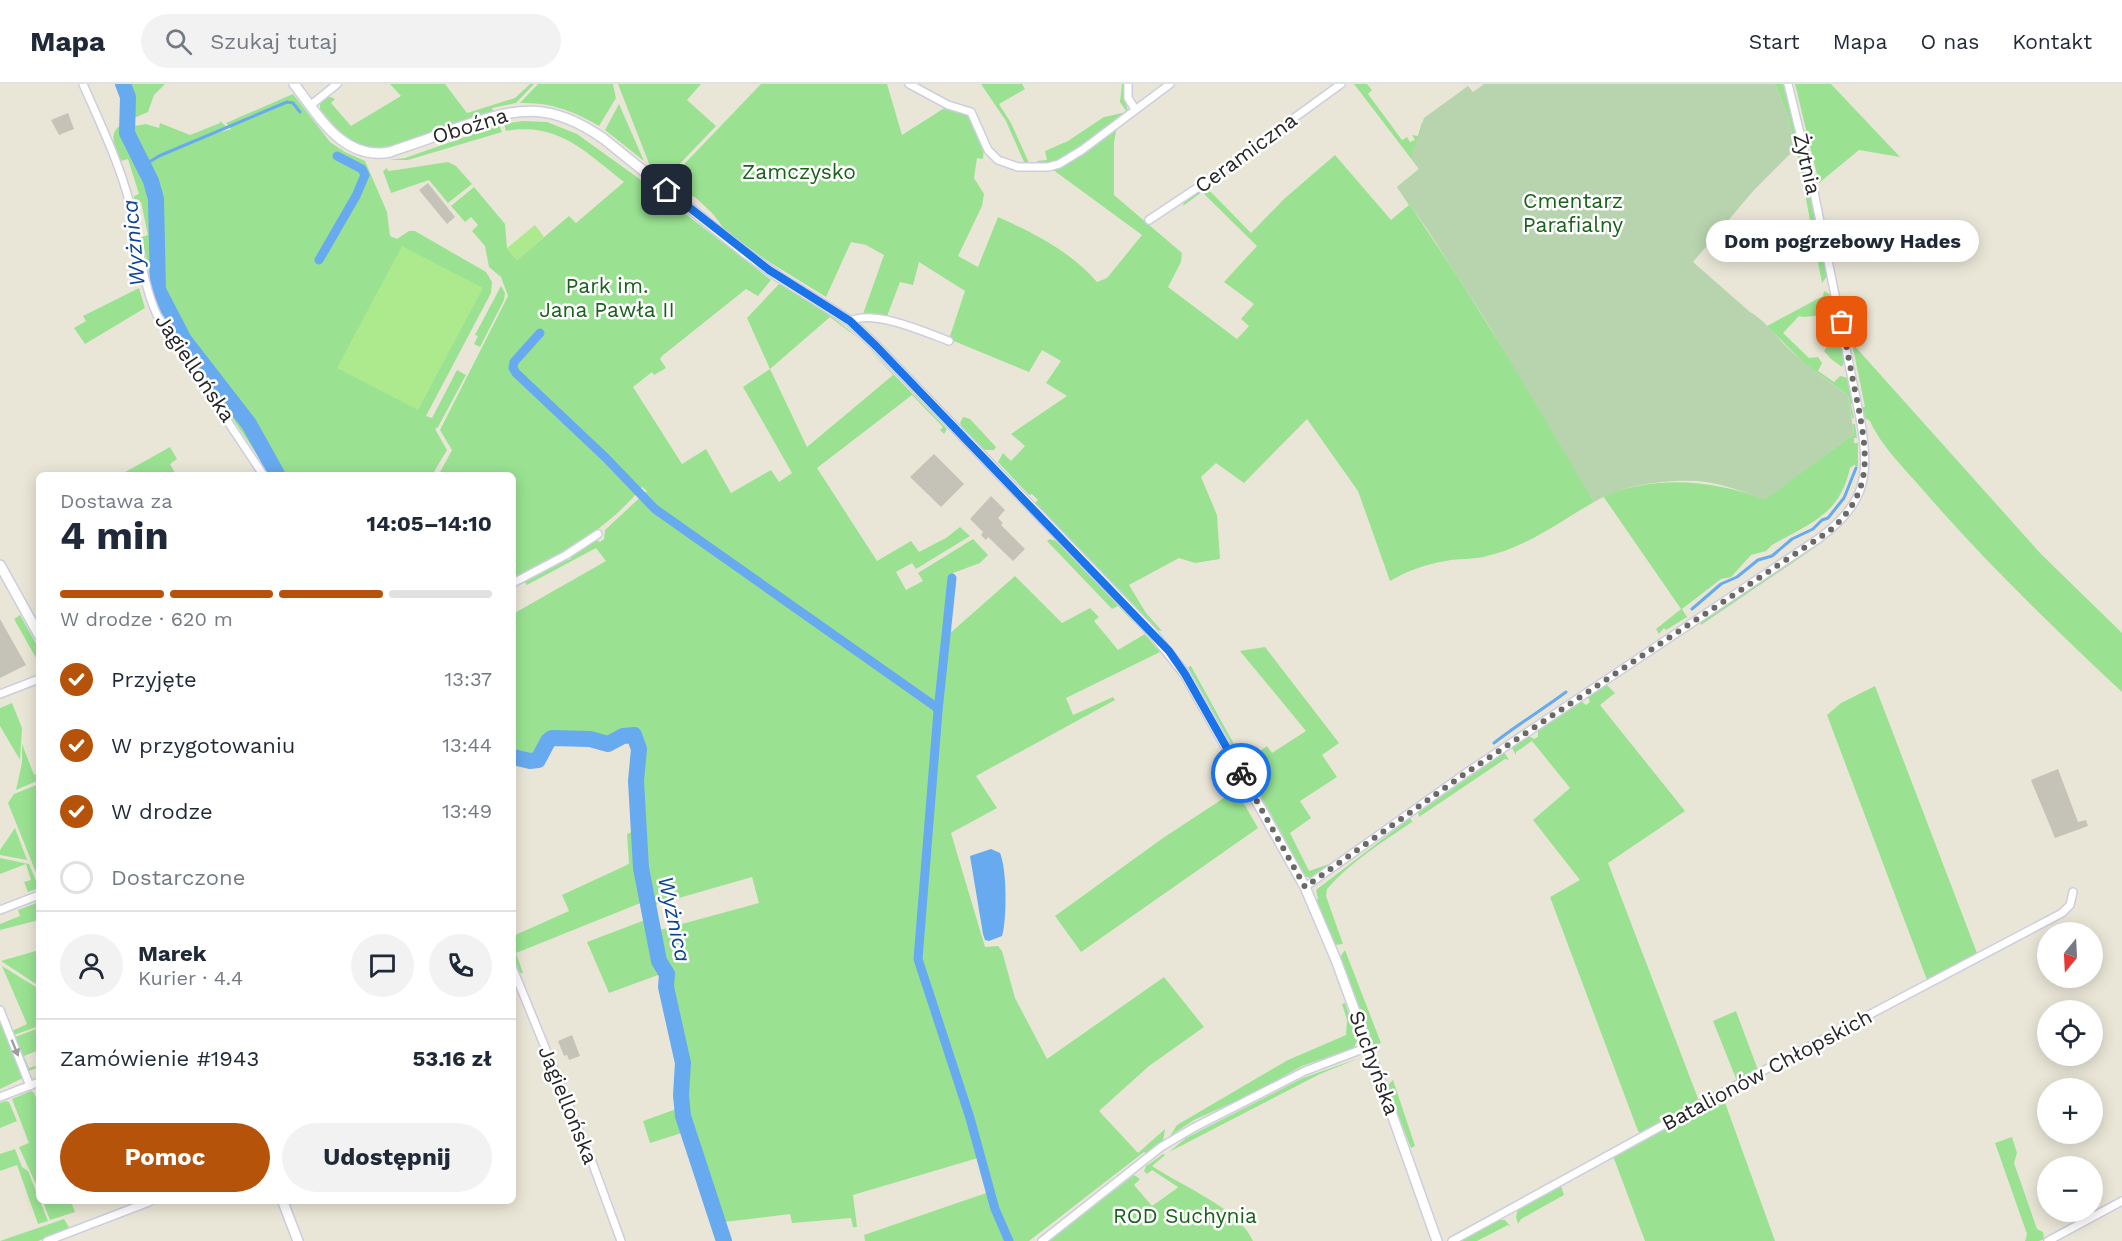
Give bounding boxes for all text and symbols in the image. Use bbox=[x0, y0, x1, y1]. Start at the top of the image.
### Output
search box bbox=[141, 14, 561, 68]
text: Mapa bbox=[30, 25, 105, 58]
icon: search bbox=[162, 25, 195, 58]
text: Szukaj tutaj bbox=[210, 29, 338, 54]
text: Start bbox=[1749, 29, 1800, 54]
text: Mapa bbox=[1833, 29, 1887, 54]
text: O nas bbox=[1920, 29, 1979, 54]
text: Kontakt bbox=[2012, 29, 2092, 54]
street label: Oboźna bbox=[429, 102, 511, 149]
street label: Ceramiczna bbox=[1190, 107, 1302, 198]
street label: Żytnia bbox=[1788, 131, 1827, 197]
park label: Zamczysko bbox=[742, 159, 856, 184]
pin bbox=[641, 164, 692, 215]
icon: home bbox=[650, 173, 683, 206]
park label: Cmentarz Parafialny bbox=[1523, 188, 1623, 237]
water label: Wyżnica bbox=[117, 198, 150, 287]
callout: Dom pogrzebowy Hades bbox=[1706, 220, 1978, 262]
text: Dom pogrzebowy Hades bbox=[1724, 229, 1961, 253]
park label: Park im. Jana Pawła II bbox=[539, 273, 675, 322]
pin bbox=[1816, 296, 1867, 347]
icon: bag bbox=[1825, 305, 1858, 338]
street label: Jagiellońska bbox=[150, 309, 241, 427]
text: Dostawa za bbox=[60, 489, 173, 513]
text: 14:05–14:10 bbox=[366, 511, 492, 536]
text: 4 min bbox=[60, 513, 169, 558]
text: W drodze · 620 m bbox=[60, 607, 233, 631]
icon: check bbox=[60, 663, 93, 696]
text: Przyjęte bbox=[111, 667, 197, 692]
text: 13:37 bbox=[445, 667, 492, 691]
icon: check bbox=[60, 729, 93, 762]
text: W przygotowaniu bbox=[111, 733, 295, 758]
text: 13:44 bbox=[442, 733, 492, 757]
courier bbox=[1211, 743, 1271, 803]
icon: bike bbox=[1225, 757, 1258, 790]
icon: check bbox=[60, 795, 93, 828]
text: W drodze bbox=[111, 799, 213, 824]
text: 13:49 bbox=[442, 799, 492, 823]
text: Dostarczone bbox=[111, 865, 245, 890]
water label: Wyżnica bbox=[653, 874, 696, 964]
north arrow bbox=[2037, 922, 2103, 988]
map controls bbox=[2037, 922, 2103, 1222]
button: person bbox=[60, 934, 123, 997]
button: chat bbox=[351, 934, 414, 997]
button: phone bbox=[429, 934, 492, 997]
text: Marek bbox=[138, 941, 206, 966]
text: Kurier · 4.4 bbox=[138, 966, 243, 990]
button: locate bbox=[2037, 1000, 2103, 1066]
street label: Batalionów Chłopskich bbox=[1657, 1004, 1876, 1136]
street label: Suchyńska bbox=[1344, 1007, 1405, 1119]
one-way arrow bbox=[11, 1039, 20, 1057]
street label: Jagiellońska bbox=[533, 1042, 604, 1168]
text: Zamówienie #1943 bbox=[60, 1046, 259, 1071]
text: 53.16 zł bbox=[413, 1046, 492, 1071]
button: + bbox=[2037, 1078, 2103, 1144]
button: Pomoc bbox=[60, 1123, 270, 1192]
button: Udostępnij bbox=[282, 1123, 492, 1192]
button: − bbox=[2037, 1156, 2103, 1222]
park label: ROD Suchynia bbox=[1113, 1203, 1257, 1228]

